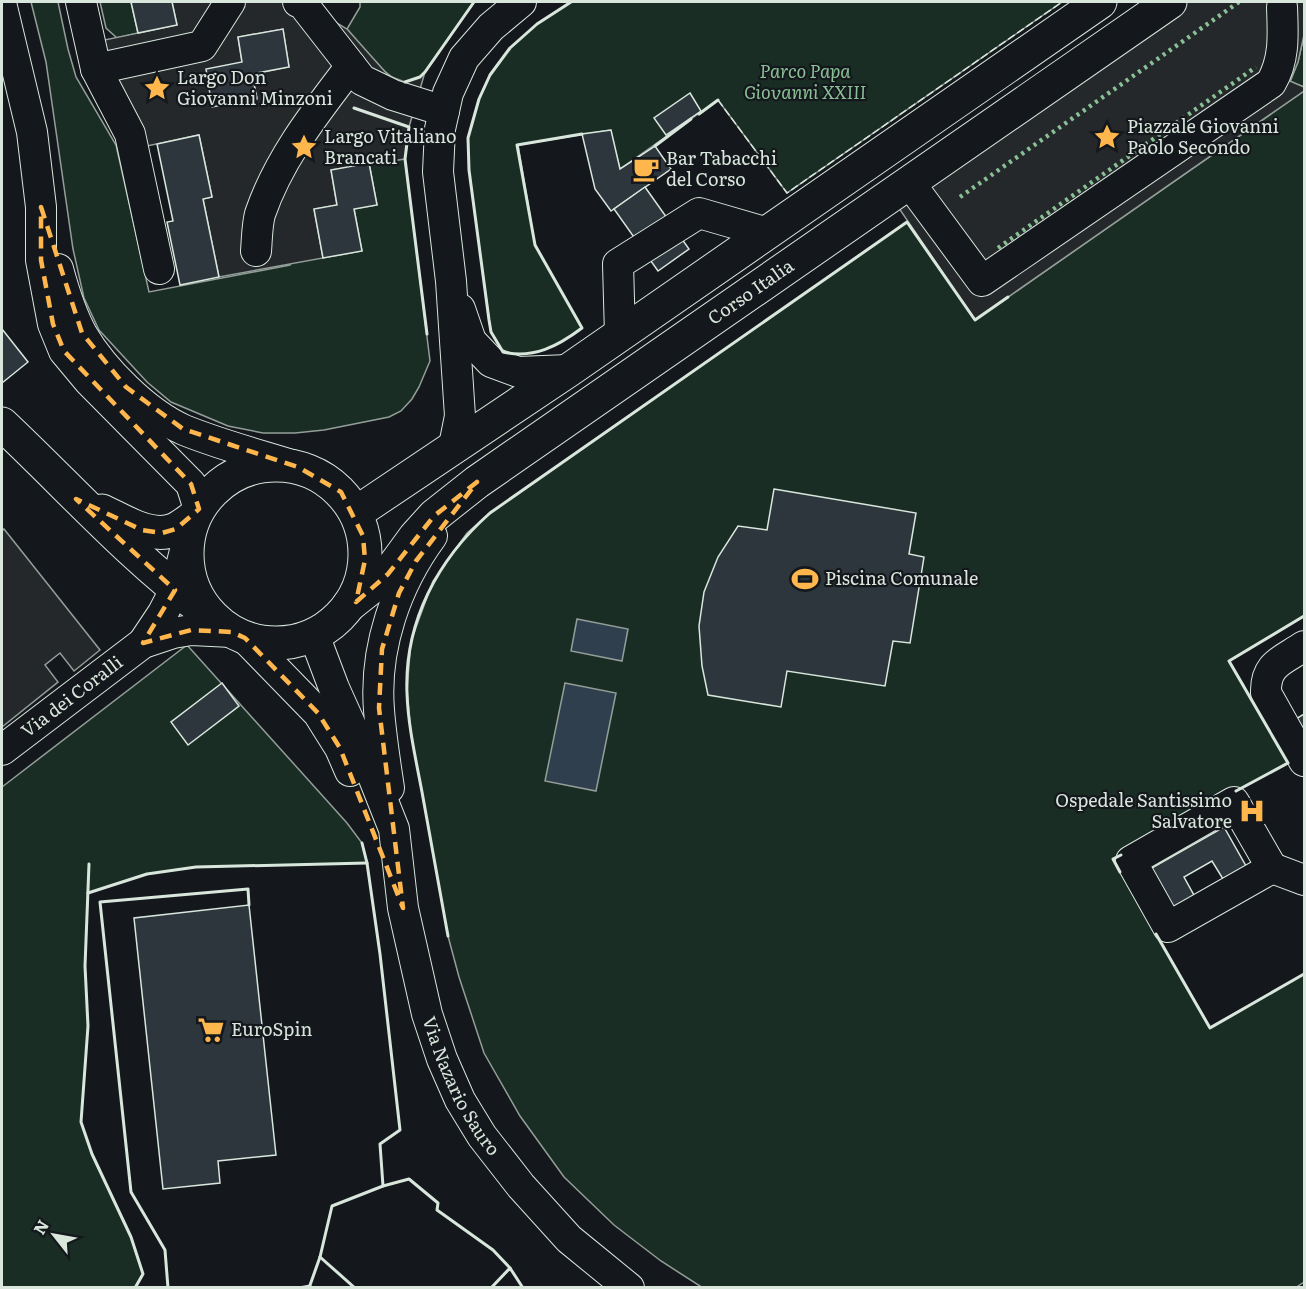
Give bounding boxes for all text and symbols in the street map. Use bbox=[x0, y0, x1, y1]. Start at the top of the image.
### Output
park label: Parco Papa Giovanni XXIII bbox=[744, 57, 867, 105]
place label: Largo Don Giovanni Minzoni bbox=[177, 63, 333, 111]
place icon: Largo Don Giovanni Minzoni bbox=[142, 73, 172, 103]
place label: Piazzale Giovanni Paolo Secondo bbox=[1127, 112, 1279, 160]
place label: Largo Vitaliano Brancati bbox=[324, 122, 457, 170]
place icon: Piazzale Giovanni Paolo Secondo bbox=[1092, 122, 1122, 152]
place icon: Largo Vitaliano Brancati bbox=[289, 132, 319, 162]
place label: Bar Tabacchi del Corso bbox=[666, 144, 777, 192]
cafe icon: Bar Tabacchi del Corso bbox=[631, 154, 661, 184]
street label: Corso Italia bbox=[702, 251, 799, 330]
sports icon: Piscina Comunale bbox=[790, 564, 820, 594]
place label: Piscina Comunale bbox=[825, 564, 978, 591]
street label: Via dei Coralli bbox=[15, 648, 128, 743]
place label: Ospedale Santissimo Salvatore bbox=[1055, 786, 1232, 834]
hospital icon: Ospedale Santissimo Salvatore bbox=[1237, 796, 1267, 826]
street label: Via Nazario Sauro bbox=[417, 1012, 507, 1161]
supermarket icon: EuroSpin bbox=[196, 1015, 226, 1045]
place label: EuroSpin bbox=[231, 1015, 312, 1042]
north arrow bbox=[24, 1205, 84, 1265]
text: N bbox=[27, 1215, 54, 1239]

